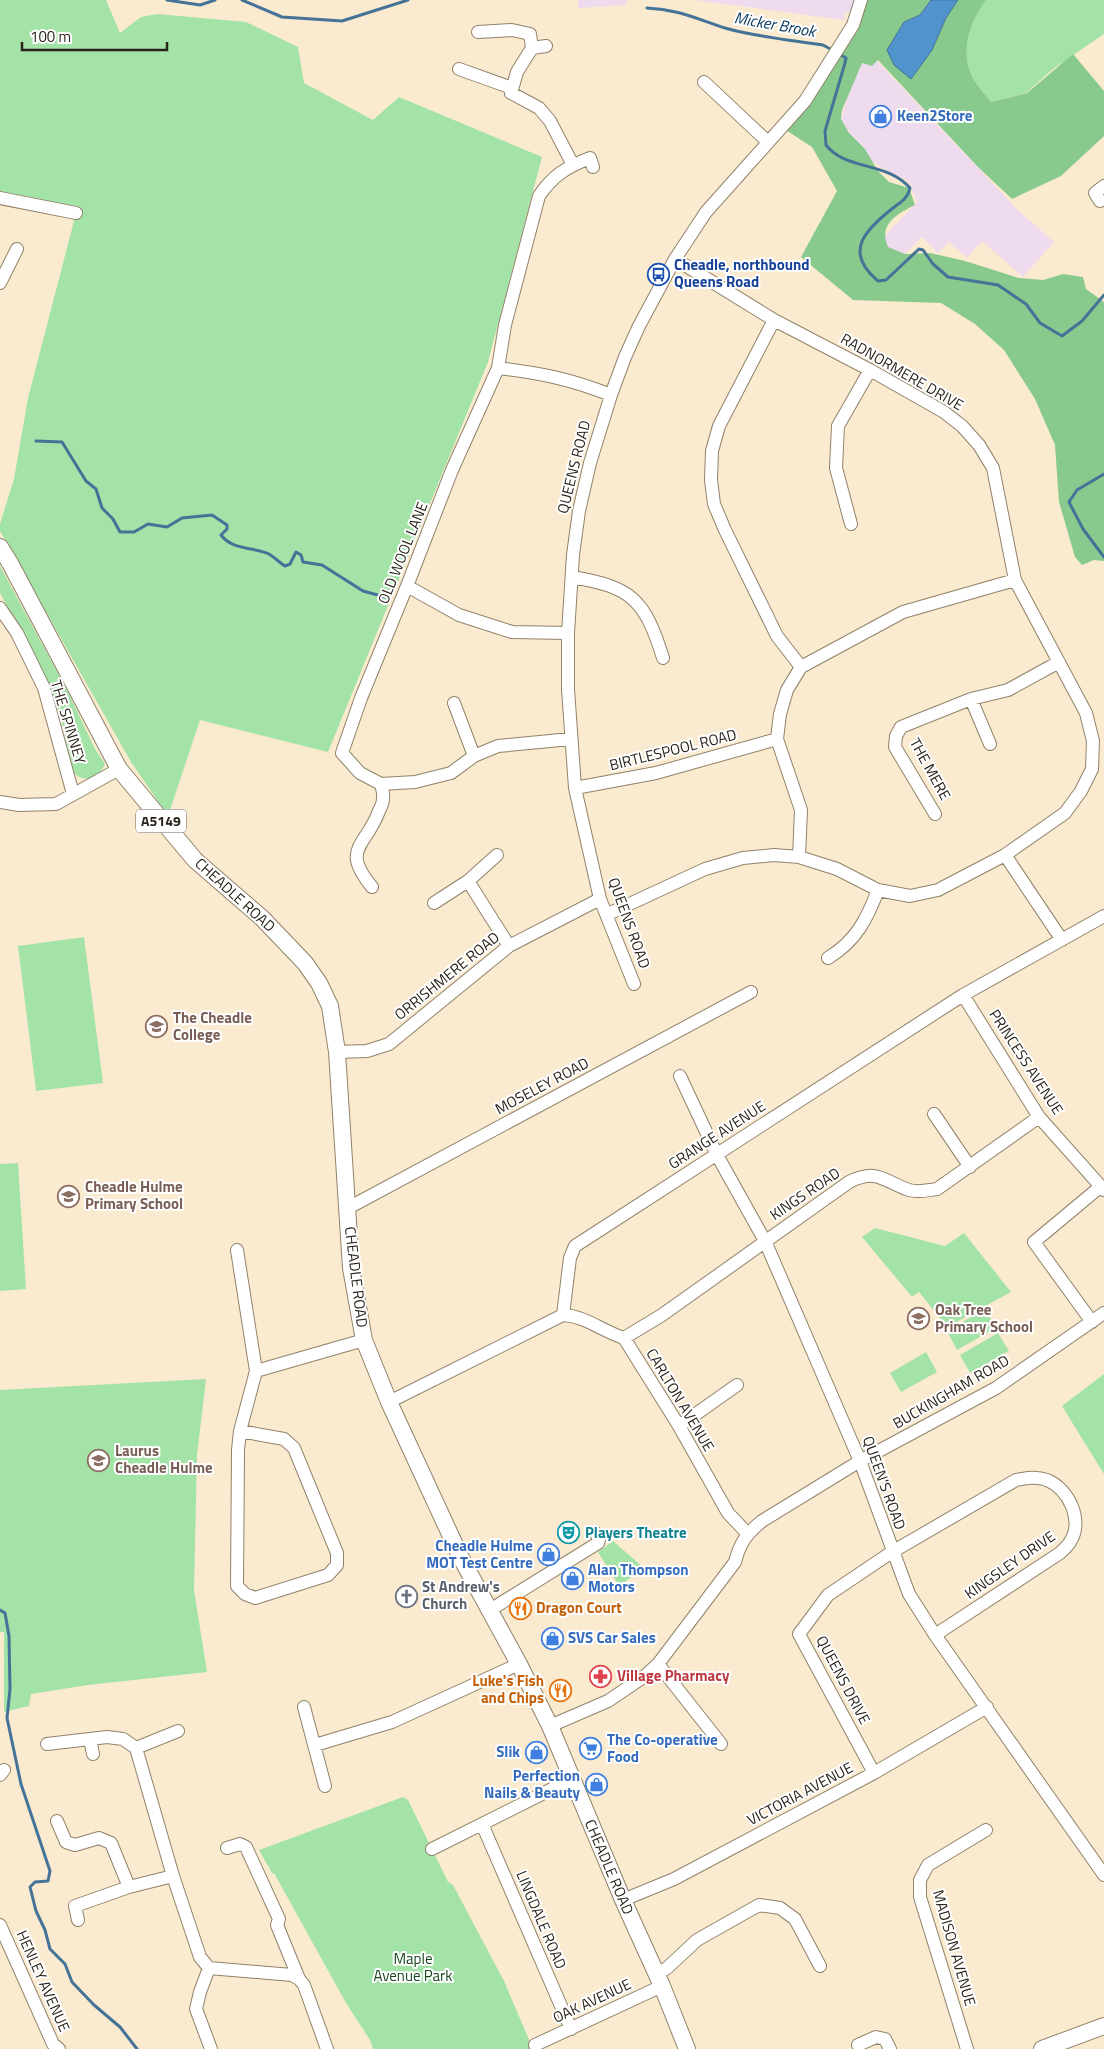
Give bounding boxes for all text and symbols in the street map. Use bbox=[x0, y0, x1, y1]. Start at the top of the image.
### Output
water label: Micker Brook bbox=[732, 5, 819, 43]
scale bar bbox=[22, 20, 168, 52]
text: 100 m bbox=[30, 25, 71, 48]
shop icon: Keen2Store bbox=[869, 104, 893, 128]
place label: Keen2Store bbox=[897, 104, 973, 127]
place label: Cheadle, northbound Queens Road bbox=[674, 253, 810, 293]
bus stop icon: Cheadle, northbound Queens Road bbox=[646, 262, 670, 286]
street label: RADNORMERE DRIVE bbox=[837, 327, 968, 416]
street label: QUEENS ROAD bbox=[551, 418, 596, 516]
street label: OLD WOOL LANE bbox=[372, 498, 433, 607]
street label: THE SPINNEY bbox=[45, 677, 92, 767]
street label: BIRTLESPOOL ROAD bbox=[607, 723, 739, 776]
street label: THE MERE bbox=[904, 733, 957, 804]
road number: A5149 bbox=[136, 809, 186, 832]
street label: CHEADLE ROAD bbox=[190, 852, 281, 937]
street label: QUEENS ROAD bbox=[602, 874, 657, 972]
street label: ORRISHMERE ROAD bbox=[389, 926, 504, 1025]
street label: PRINCESS AVENUE bbox=[984, 1004, 1069, 1119]
place label: The Cheadle College bbox=[173, 1006, 252, 1046]
school or university icon: The Cheadle College bbox=[145, 1015, 169, 1039]
street label: MOSELEY ROAD bbox=[491, 1051, 593, 1120]
street label: GRANGE AVENUE bbox=[664, 1094, 770, 1175]
street label: KINGS ROAD bbox=[765, 1162, 845, 1226]
place label: Cheadle Hulme Primary School bbox=[85, 1175, 183, 1215]
school or university icon: Cheadle Hulme Primary School bbox=[57, 1184, 81, 1208]
street label: CHEADLE ROAD bbox=[339, 1225, 374, 1329]
place label: Oak Tree Primary School bbox=[935, 1298, 1033, 1338]
school or university icon: Oak Tree Primary School bbox=[907, 1307, 931, 1331]
street label: CARLTON AVENUE bbox=[641, 1344, 720, 1456]
street label: BUCKINGHAM ROAD bbox=[888, 1349, 1013, 1434]
street label: QUEEN'S ROAD bbox=[857, 1433, 912, 1533]
place label: Laurus Cheadle Hulme bbox=[115, 1439, 213, 1479]
school or university icon: Laurus Cheadle Hulme bbox=[87, 1448, 111, 1472]
theatre icon: Players Theatre bbox=[557, 1521, 581, 1545]
place label: Players Theatre bbox=[585, 1521, 687, 1544]
street label: KINGSLEY DRIVE bbox=[960, 1525, 1060, 1604]
place label: Cheadle Hulme MOT Test Centre bbox=[426, 1534, 533, 1574]
shop icon: Cheadle Hulme MOT Test Centre bbox=[537, 1543, 561, 1567]
place label: Alan Thompson Motors bbox=[588, 1558, 689, 1598]
shop icon: Alan Thompson Motors bbox=[560, 1567, 584, 1591]
place label: St Andrew's Church bbox=[422, 1575, 500, 1615]
church icon: St Andrew's Church bbox=[394, 1584, 418, 1608]
restaurant icon: Dragon Court bbox=[508, 1596, 532, 1620]
place label: Dragon Court bbox=[536, 1596, 622, 1619]
shop icon: SVS Car Sales bbox=[540, 1626, 564, 1650]
place label: SVS Car Sales bbox=[568, 1626, 656, 1649]
street label: QUEENS DRIVE bbox=[810, 1631, 876, 1728]
pharmacy icon: Village Pharmacy bbox=[589, 1664, 613, 1688]
place label: Village Pharmacy bbox=[617, 1664, 730, 1687]
place label: Luke's Fish and Chips bbox=[472, 1669, 544, 1709]
restaurant icon: Luke's Fish and Chips bbox=[548, 1678, 572, 1702]
place label: The Co-operative Food bbox=[607, 1728, 718, 1768]
supermarket icon: The Co-operative Food bbox=[579, 1737, 603, 1761]
place label: Slik bbox=[496, 1740, 520, 1763]
shop icon: Slik bbox=[524, 1740, 548, 1764]
street label: VICTORIA AVENUE bbox=[743, 1756, 857, 1831]
place label: Perfection Nails & Beauty bbox=[484, 1764, 580, 1804]
shop icon: Perfection Nails & Beauty bbox=[584, 1773, 608, 1797]
street label: CHEADLE ROAD bbox=[579, 1816, 640, 1918]
street label: LINGDALE ROAD bbox=[510, 1867, 573, 1973]
street label: MADISON AVENUE bbox=[927, 1887, 982, 2009]
street label: HENLEY AVENUE bbox=[11, 1926, 76, 2035]
park label: Maple Avenue Park bbox=[374, 1947, 452, 1987]
street label: OAK AVENUE bbox=[549, 1972, 635, 2029]

